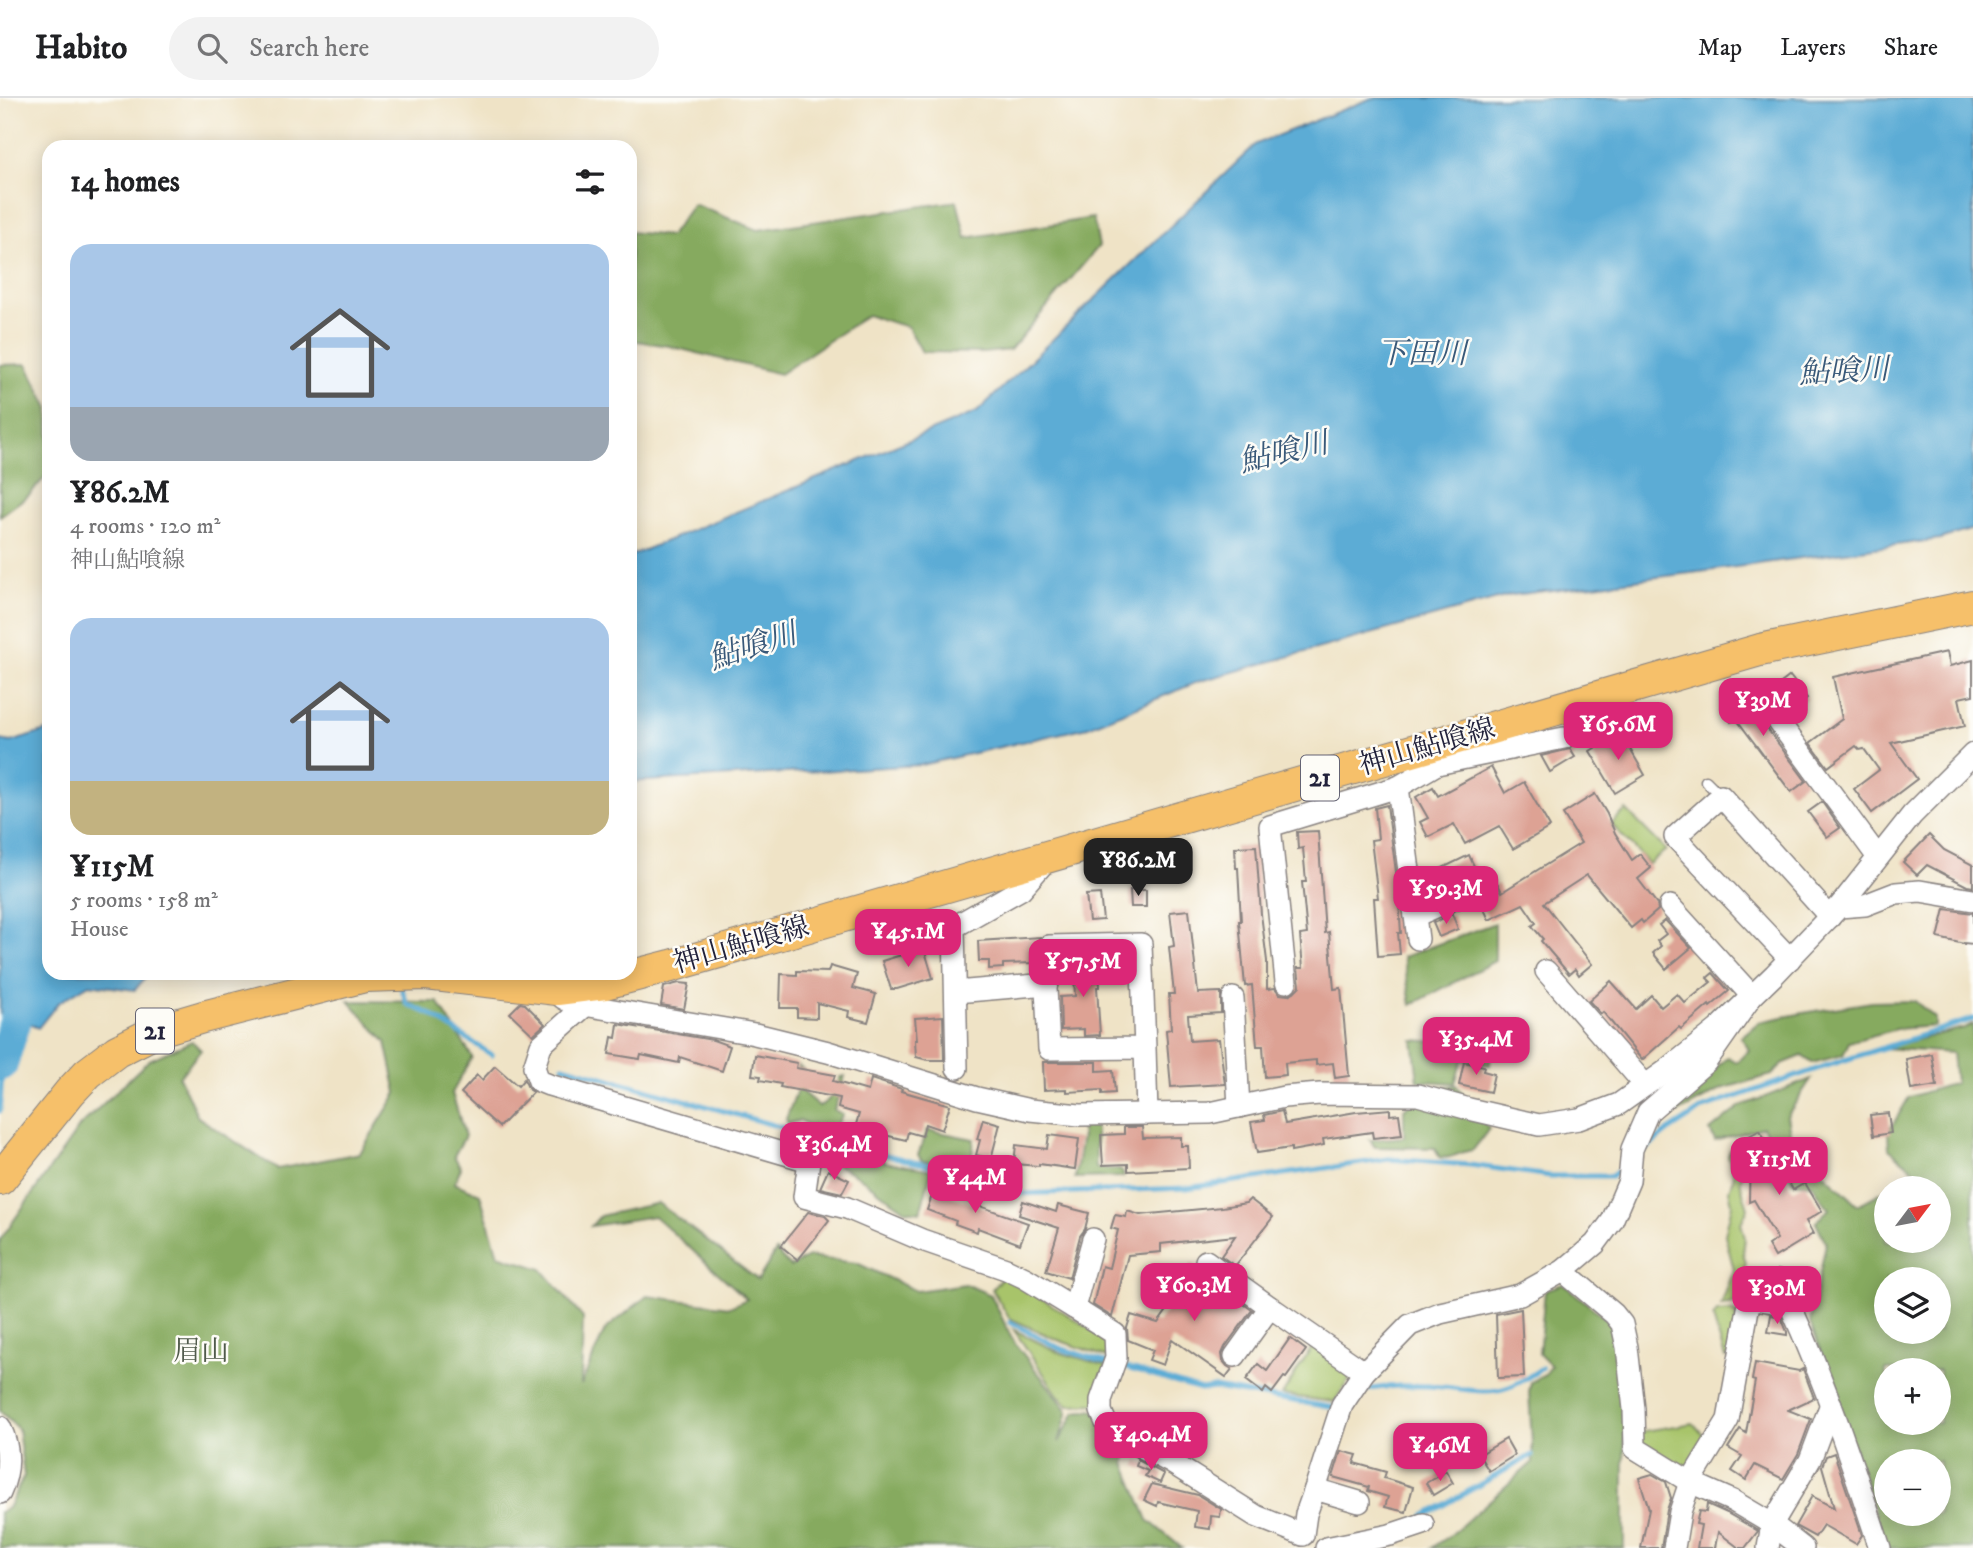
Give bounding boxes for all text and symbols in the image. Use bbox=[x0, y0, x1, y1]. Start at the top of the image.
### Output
search box bbox=[169, 17, 659, 80]
text: Habito bbox=[35, 28, 127, 69]
icon: search bbox=[193, 29, 231, 67]
text: Search here bbox=[249, 32, 369, 65]
text: Map bbox=[1698, 33, 1742, 63]
text: Layers bbox=[1780, 33, 1846, 63]
text: Share bbox=[1884, 33, 1938, 63]
icon: filters bbox=[571, 163, 609, 201]
text: 14 homes bbox=[70, 164, 180, 201]
icon: home bbox=[277, 290, 403, 416]
water label: 下田川 bbox=[1377, 336, 1470, 373]
water label: 鮎喰川 bbox=[1798, 351, 1893, 393]
water label: 鮎喰川 bbox=[1236, 424, 1335, 481]
text: ¥86.2M bbox=[70, 475, 170, 512]
text: 4 rooms · 120 m² bbox=[70, 512, 221, 541]
text: 神山鮎喰線 bbox=[70, 546, 185, 575]
water label: 鮎喰川 bbox=[704, 615, 804, 679]
icon: home bbox=[277, 663, 403, 789]
pin: ¥39M bbox=[1722, 678, 1804, 738]
text: ¥39M bbox=[1735, 686, 1791, 715]
pin: ¥65.6M bbox=[1561, 702, 1675, 762]
text: ¥65.6M bbox=[1580, 710, 1656, 739]
street label: 神山鮎喰線 bbox=[1355, 711, 1499, 783]
road number: 21 bbox=[1301, 756, 1339, 800]
pin: ¥86.2M bbox=[1081, 838, 1195, 898]
text: ¥86.2M bbox=[1100, 846, 1176, 875]
text: ¥115M bbox=[70, 849, 154, 886]
pin: ¥59.3M bbox=[1389, 866, 1503, 926]
text: ¥59.3M bbox=[1409, 874, 1483, 903]
text: 5 rooms · 158 m² bbox=[70, 886, 218, 915]
street label: 神山鮎喰線 bbox=[669, 909, 813, 981]
pin: ¥45.1M bbox=[851, 910, 965, 969]
text: House bbox=[70, 915, 128, 944]
text: ¥45.1M bbox=[871, 917, 945, 946]
pin: ¥57.5M bbox=[1026, 940, 1140, 999]
text: ¥57.5M bbox=[1045, 947, 1121, 976]
road number: 21 bbox=[136, 1008, 174, 1054]
pin: ¥35.4M bbox=[1419, 1018, 1533, 1077]
text: ¥35.4M bbox=[1439, 1025, 1513, 1054]
pin: ¥36.4M bbox=[777, 1122, 891, 1182]
text: ¥36.4M bbox=[796, 1130, 872, 1159]
pin: ¥115M bbox=[1730, 1138, 1828, 1197]
text: ¥115M bbox=[1747, 1145, 1811, 1174]
pin: ¥44M bbox=[934, 1156, 1016, 1215]
text: ¥44M bbox=[944, 1163, 1006, 1192]
north arrow bbox=[1874, 1176, 1951, 1253]
map controls bbox=[1874, 1176, 1951, 1526]
pin: ¥60.3M bbox=[1137, 1264, 1251, 1323]
pin: ¥30M bbox=[1736, 1266, 1818, 1326]
button: layers bbox=[1874, 1267, 1951, 1344]
text: ¥60.3M bbox=[1157, 1271, 1231, 1300]
text: ¥30M bbox=[1748, 1274, 1806, 1303]
park label: 眉山 bbox=[173, 1334, 229, 1369]
button: + bbox=[1874, 1358, 1951, 1435]
pin: ¥40.4M bbox=[1094, 1412, 1208, 1472]
text: ¥40.4M bbox=[1111, 1420, 1192, 1449]
pin: ¥46M bbox=[1399, 1424, 1481, 1483]
text: ¥46M bbox=[1409, 1431, 1471, 1460]
button: − bbox=[1874, 1449, 1951, 1526]

